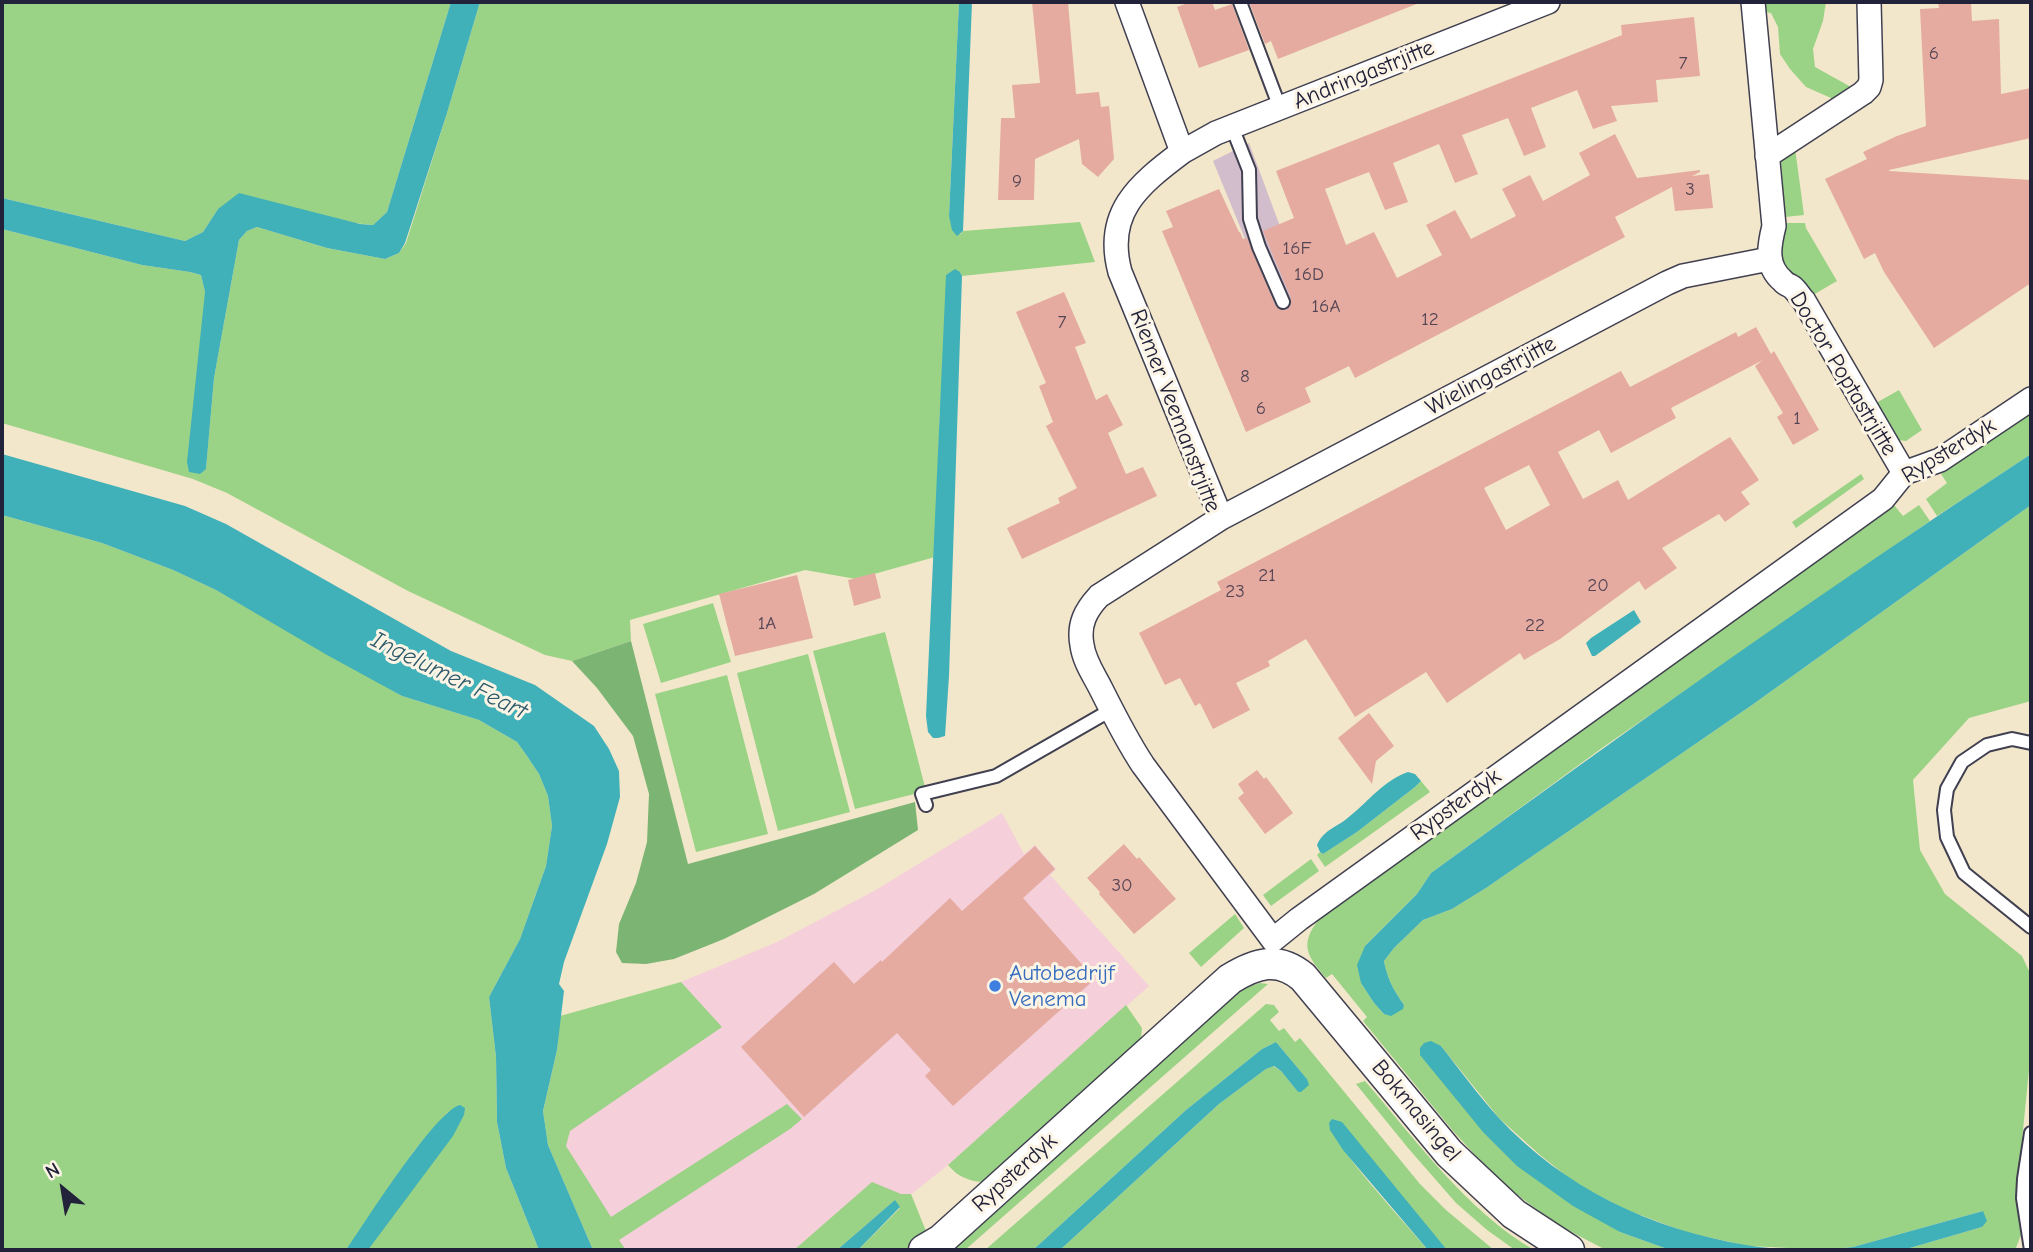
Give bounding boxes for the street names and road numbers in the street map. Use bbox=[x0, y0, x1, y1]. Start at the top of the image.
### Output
street label: Andringastrjitte bbox=[1290, 34, 1438, 116]
street label: Doctor Poptastrjitte bbox=[1783, 287, 1903, 461]
street label: Riemer Veemanstrjitte bbox=[1124, 306, 1226, 516]
street label: Wielingastrjitte bbox=[1421, 330, 1561, 422]
street label: Rypsterdyk bbox=[1897, 412, 2001, 490]
street label: Rypsterdyk bbox=[1405, 763, 1507, 847]
street label: Bokmasingel bbox=[1365, 1054, 1467, 1168]
street label: Rypsterdyk bbox=[967, 1128, 1063, 1218]

